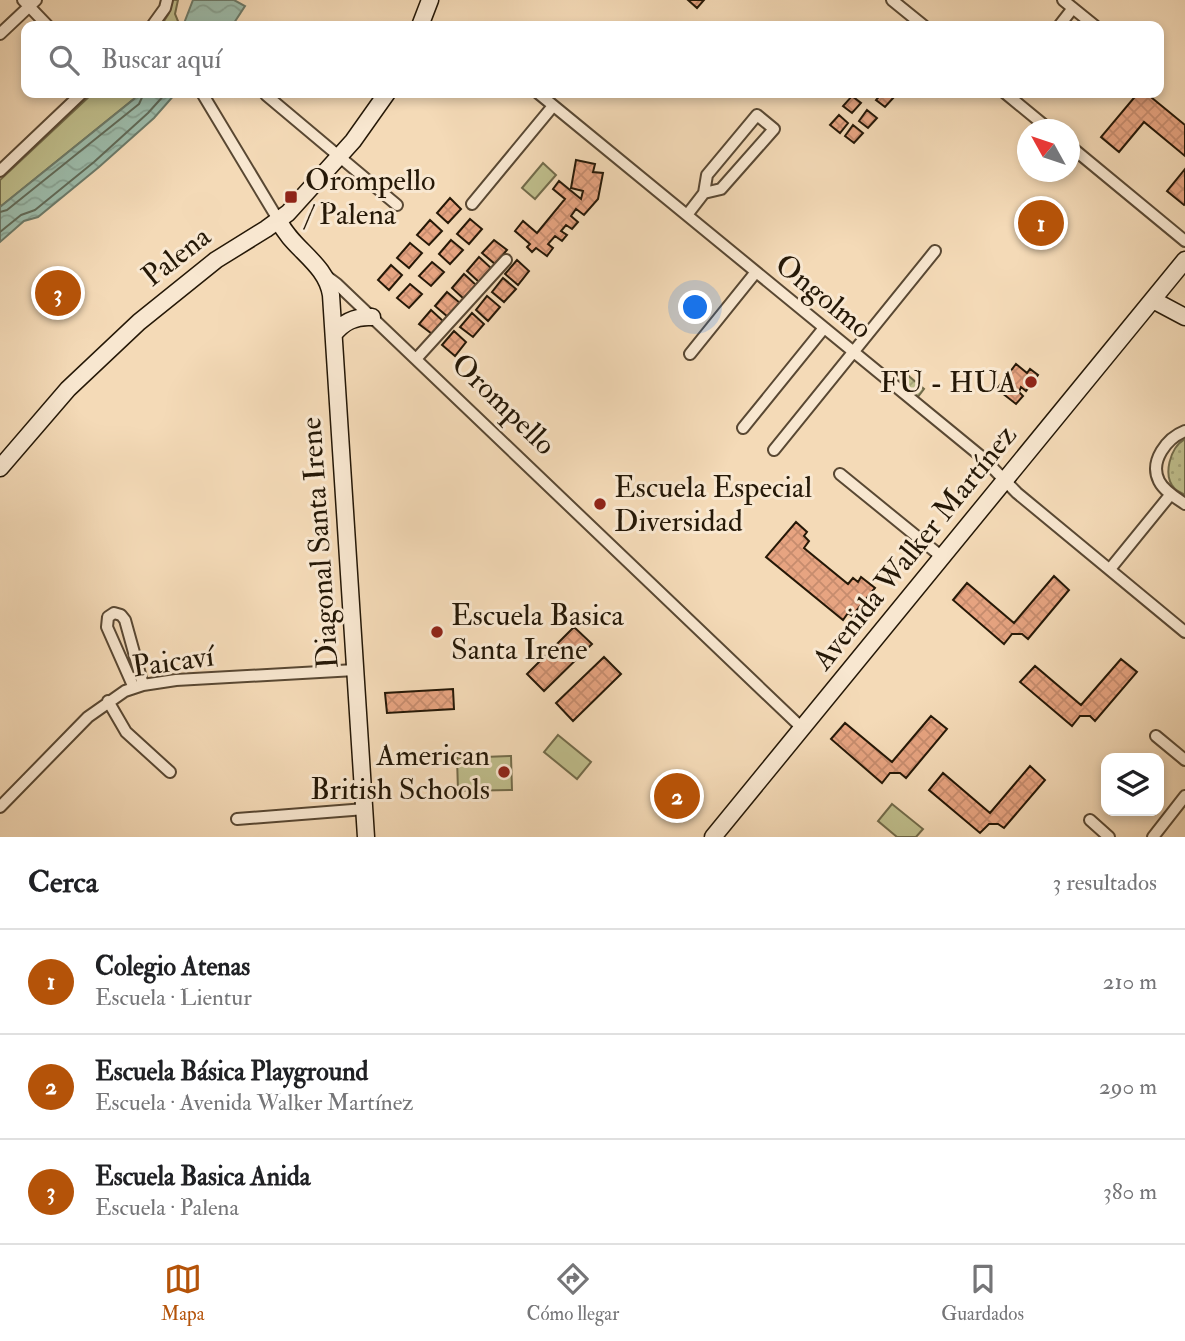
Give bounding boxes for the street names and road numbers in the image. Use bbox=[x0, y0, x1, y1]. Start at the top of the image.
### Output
street label: Palena bbox=[135, 218, 219, 295]
street label: Ongolmo bbox=[768, 246, 880, 347]
street label: Orompello bbox=[444, 346, 563, 463]
street label: Diagonal Santa Irene bbox=[292, 416, 347, 670]
street label: Avenida Walker Martínez bbox=[804, 417, 1025, 678]
street label: Paicaví bbox=[130, 637, 218, 686]

